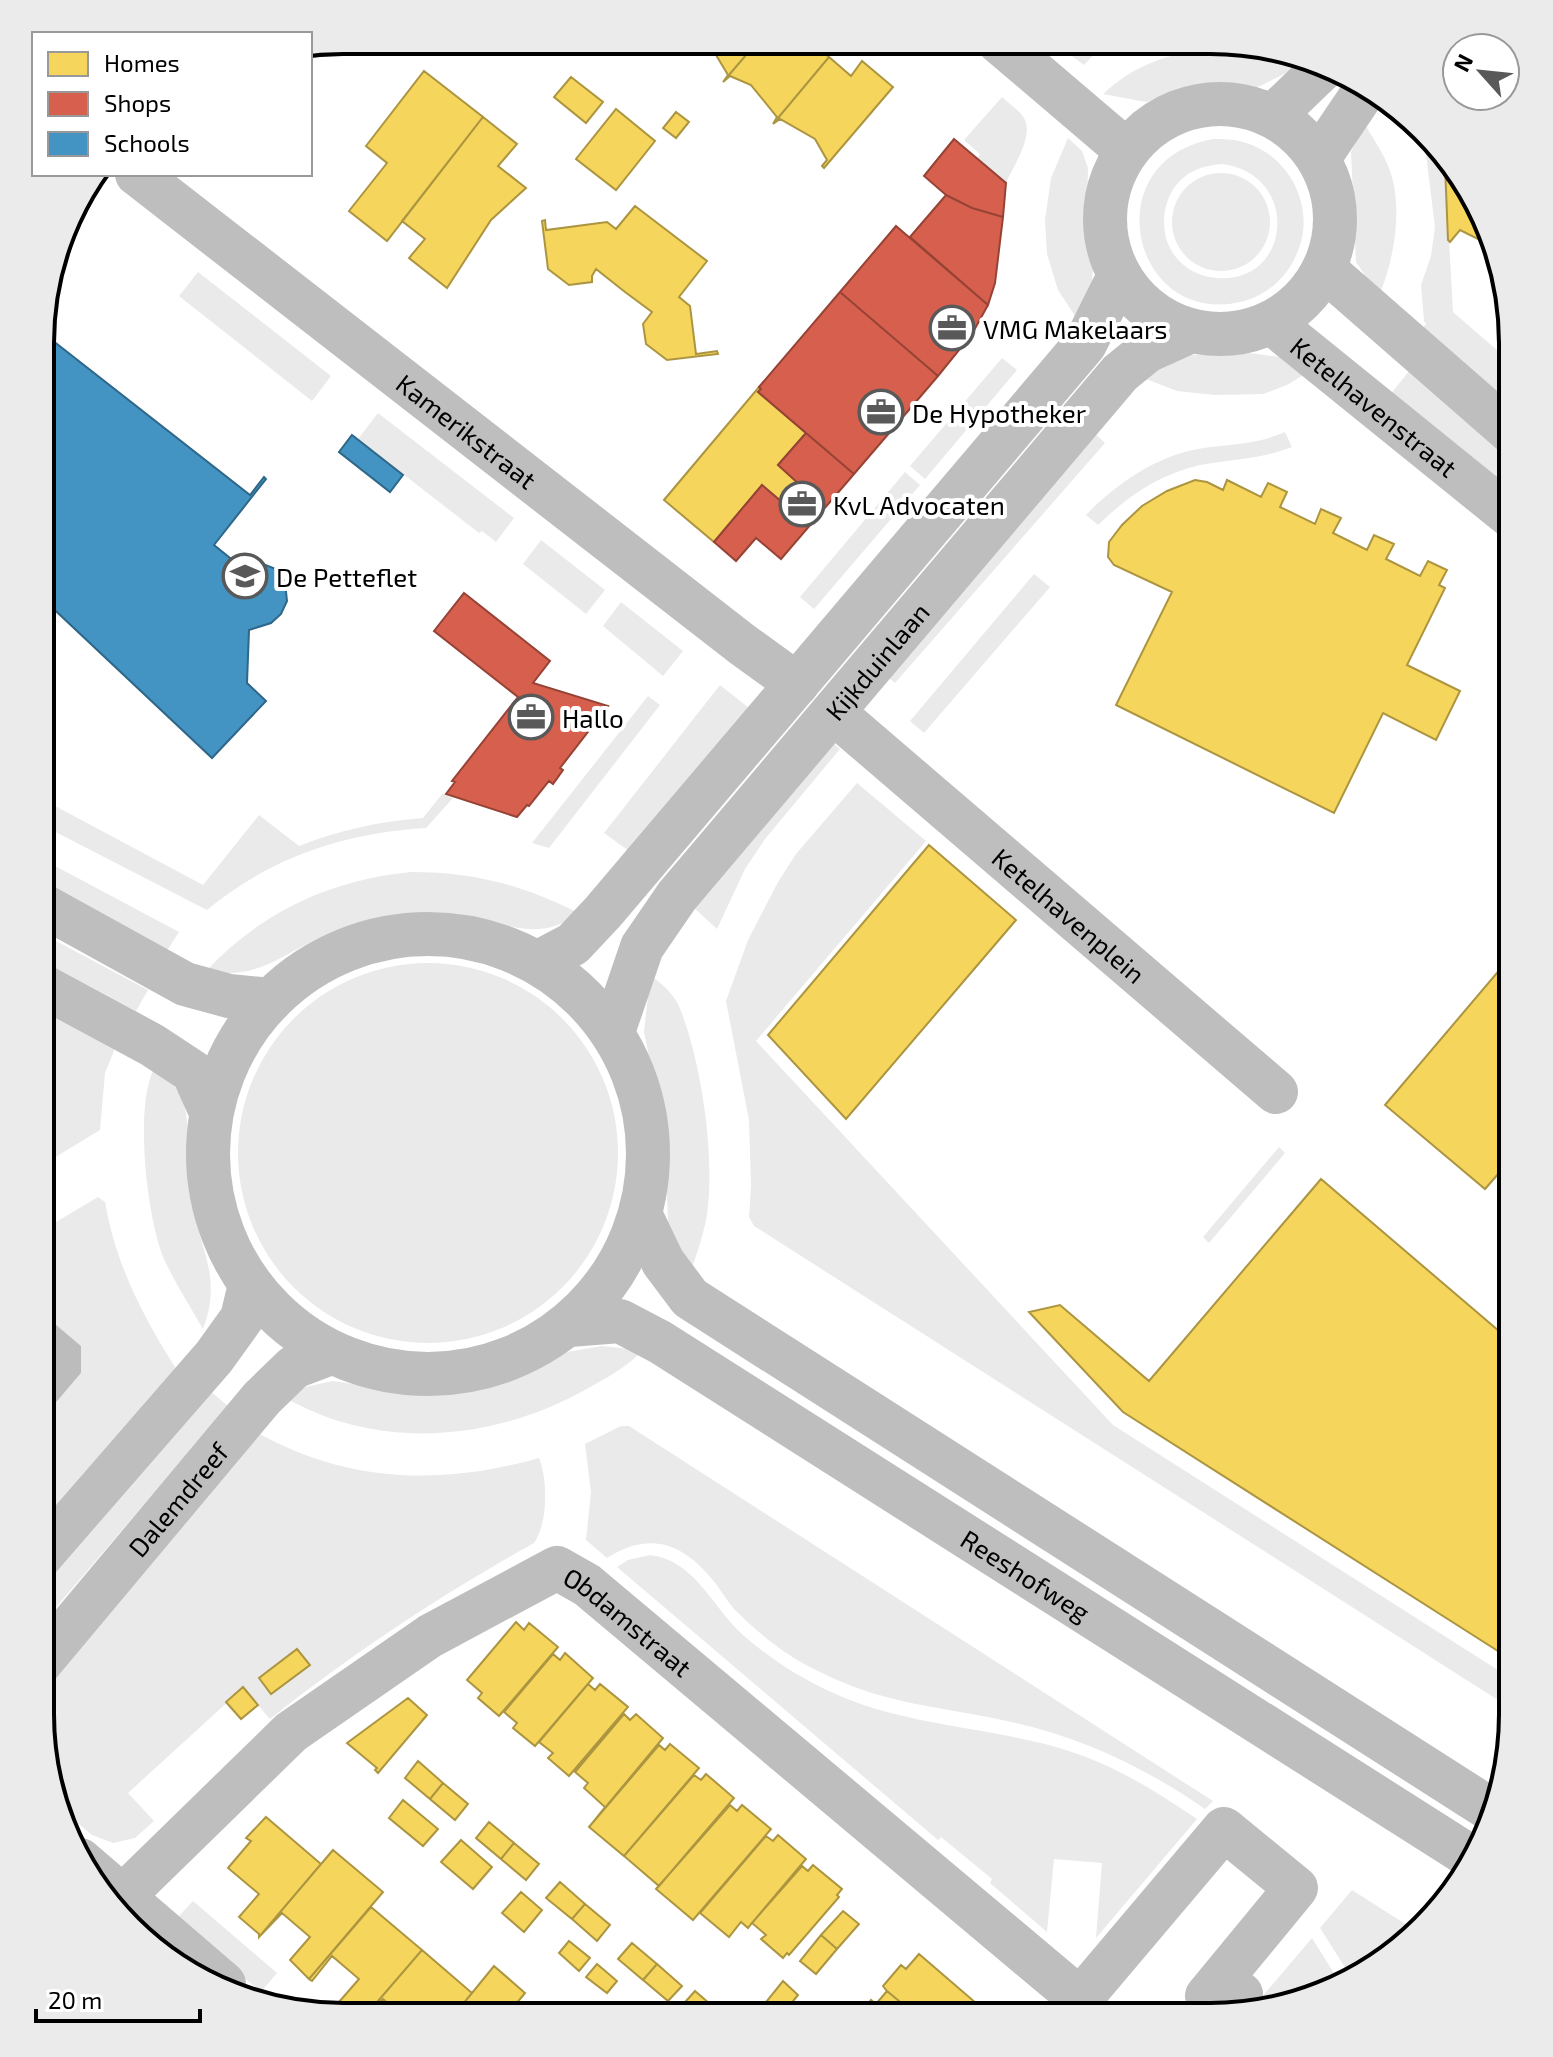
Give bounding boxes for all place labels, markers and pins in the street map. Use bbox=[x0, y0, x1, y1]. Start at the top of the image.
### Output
office icon: VMG Makelaars bbox=[928, 304, 976, 352]
place label: VMG Makelaars bbox=[983, 313, 1168, 344]
office icon: De Hypotheker bbox=[857, 388, 905, 436]
place label: De Hypotheker bbox=[912, 397, 1086, 428]
office icon: KvL Advocaten bbox=[778, 480, 826, 528]
place label: KvL Advocaten bbox=[833, 489, 1005, 520]
school or university icon: De Petteflet bbox=[221, 552, 269, 600]
place label: De Petteflet bbox=[276, 561, 417, 592]
office icon: Hallo bbox=[507, 693, 555, 741]
place label: Hallo bbox=[562, 702, 624, 733]

